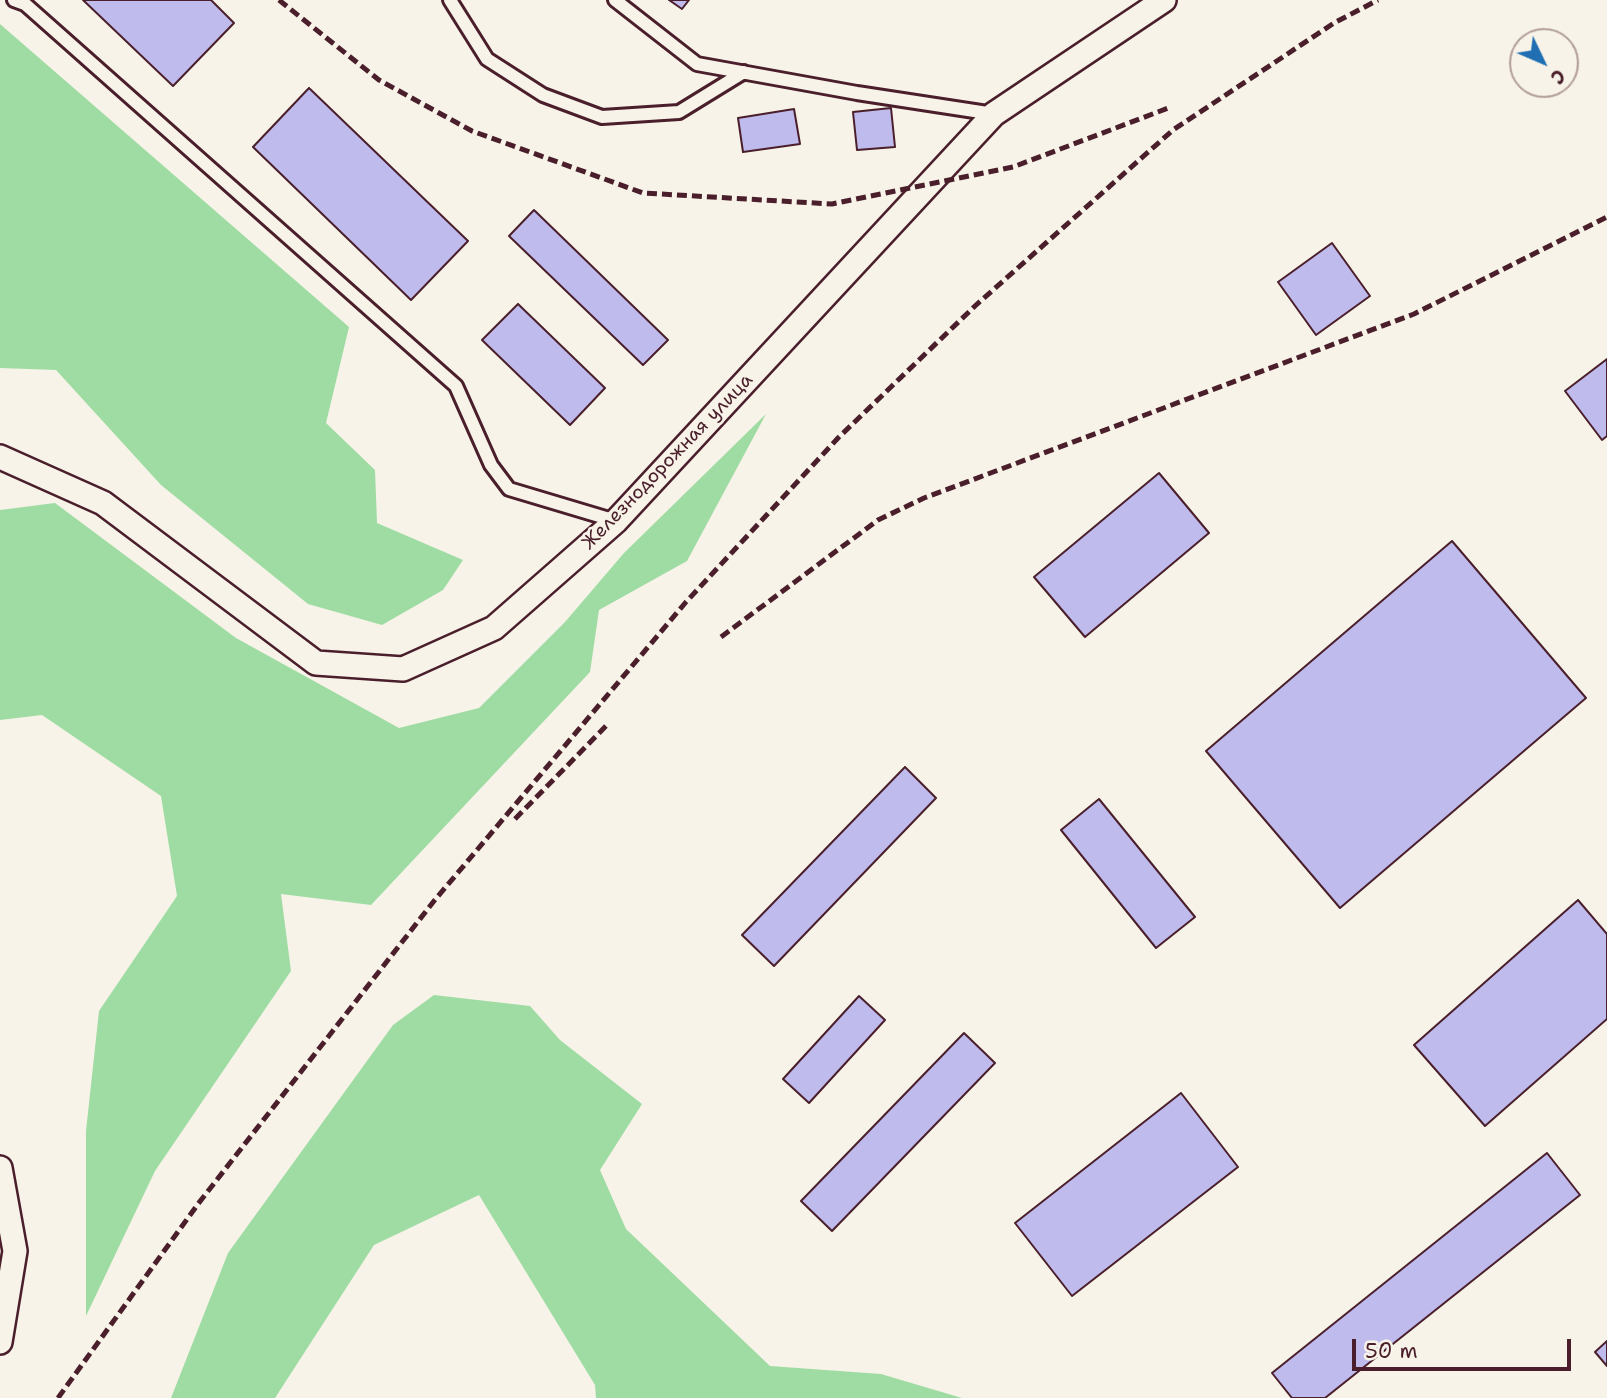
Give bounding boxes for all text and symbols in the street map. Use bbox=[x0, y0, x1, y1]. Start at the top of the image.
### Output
north arrow bbox=[1509, 28, 1579, 98]
text: С bbox=[1545, 64, 1571, 89]
street label: Железнодорожная улица bbox=[578, 369, 758, 555]
scale bar bbox=[1355, 1324, 1574, 1368]
text: 50 m bbox=[1365, 1337, 1418, 1365]

